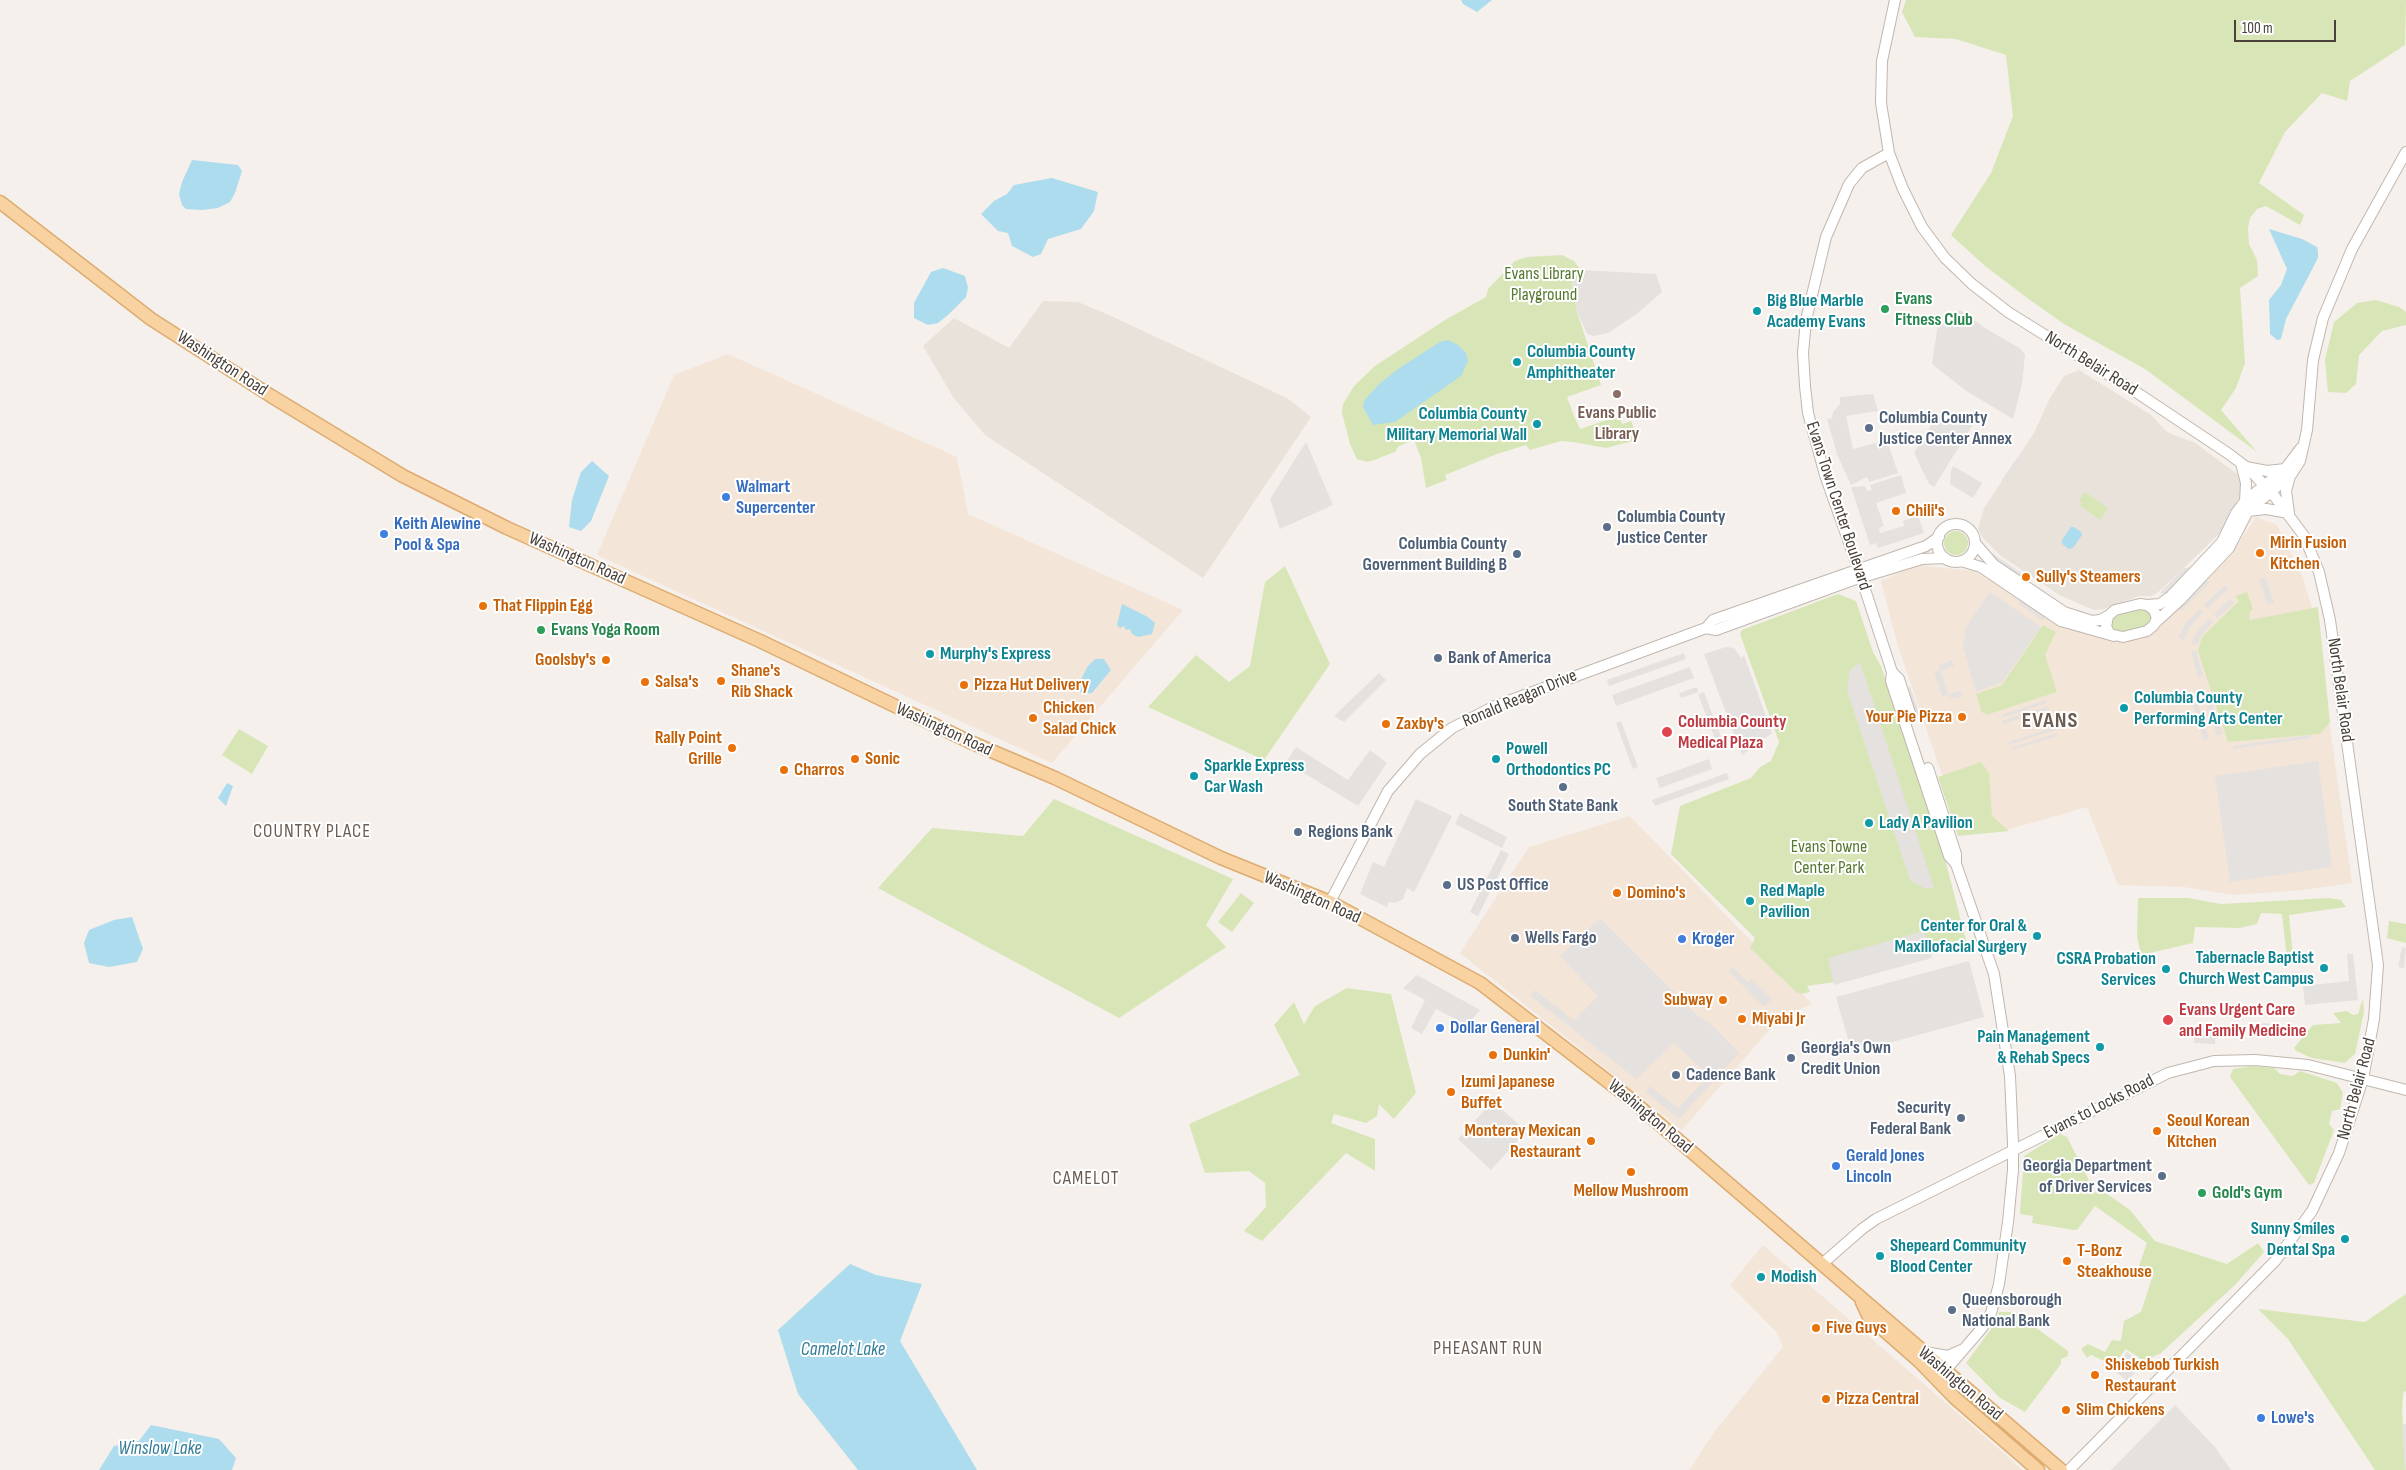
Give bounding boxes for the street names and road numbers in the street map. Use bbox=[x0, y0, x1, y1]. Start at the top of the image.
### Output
street label: Washington Road bbox=[173, 327, 271, 401]
street label: North Belair Road bbox=[2041, 327, 2141, 401]
street label: Evans Town Center Boulevard bbox=[1801, 419, 1875, 593]
street label: Washington Road bbox=[525, 528, 629, 590]
street label: North Belair Road bbox=[2322, 637, 2358, 743]
street label: Ronald Reagan Drive bbox=[1460, 665, 1580, 733]
street label: Washington Road bbox=[892, 698, 996, 762]
street label: Washington Road bbox=[1260, 867, 1364, 929]
street label: North Belair Road bbox=[2333, 1036, 2381, 1142]
street label: Evans to Locks Road bbox=[2040, 1070, 2158, 1144]
street label: Washington Road bbox=[1603, 1075, 1697, 1159]
street label: Washington Road bbox=[1913, 1342, 2007, 1426]

